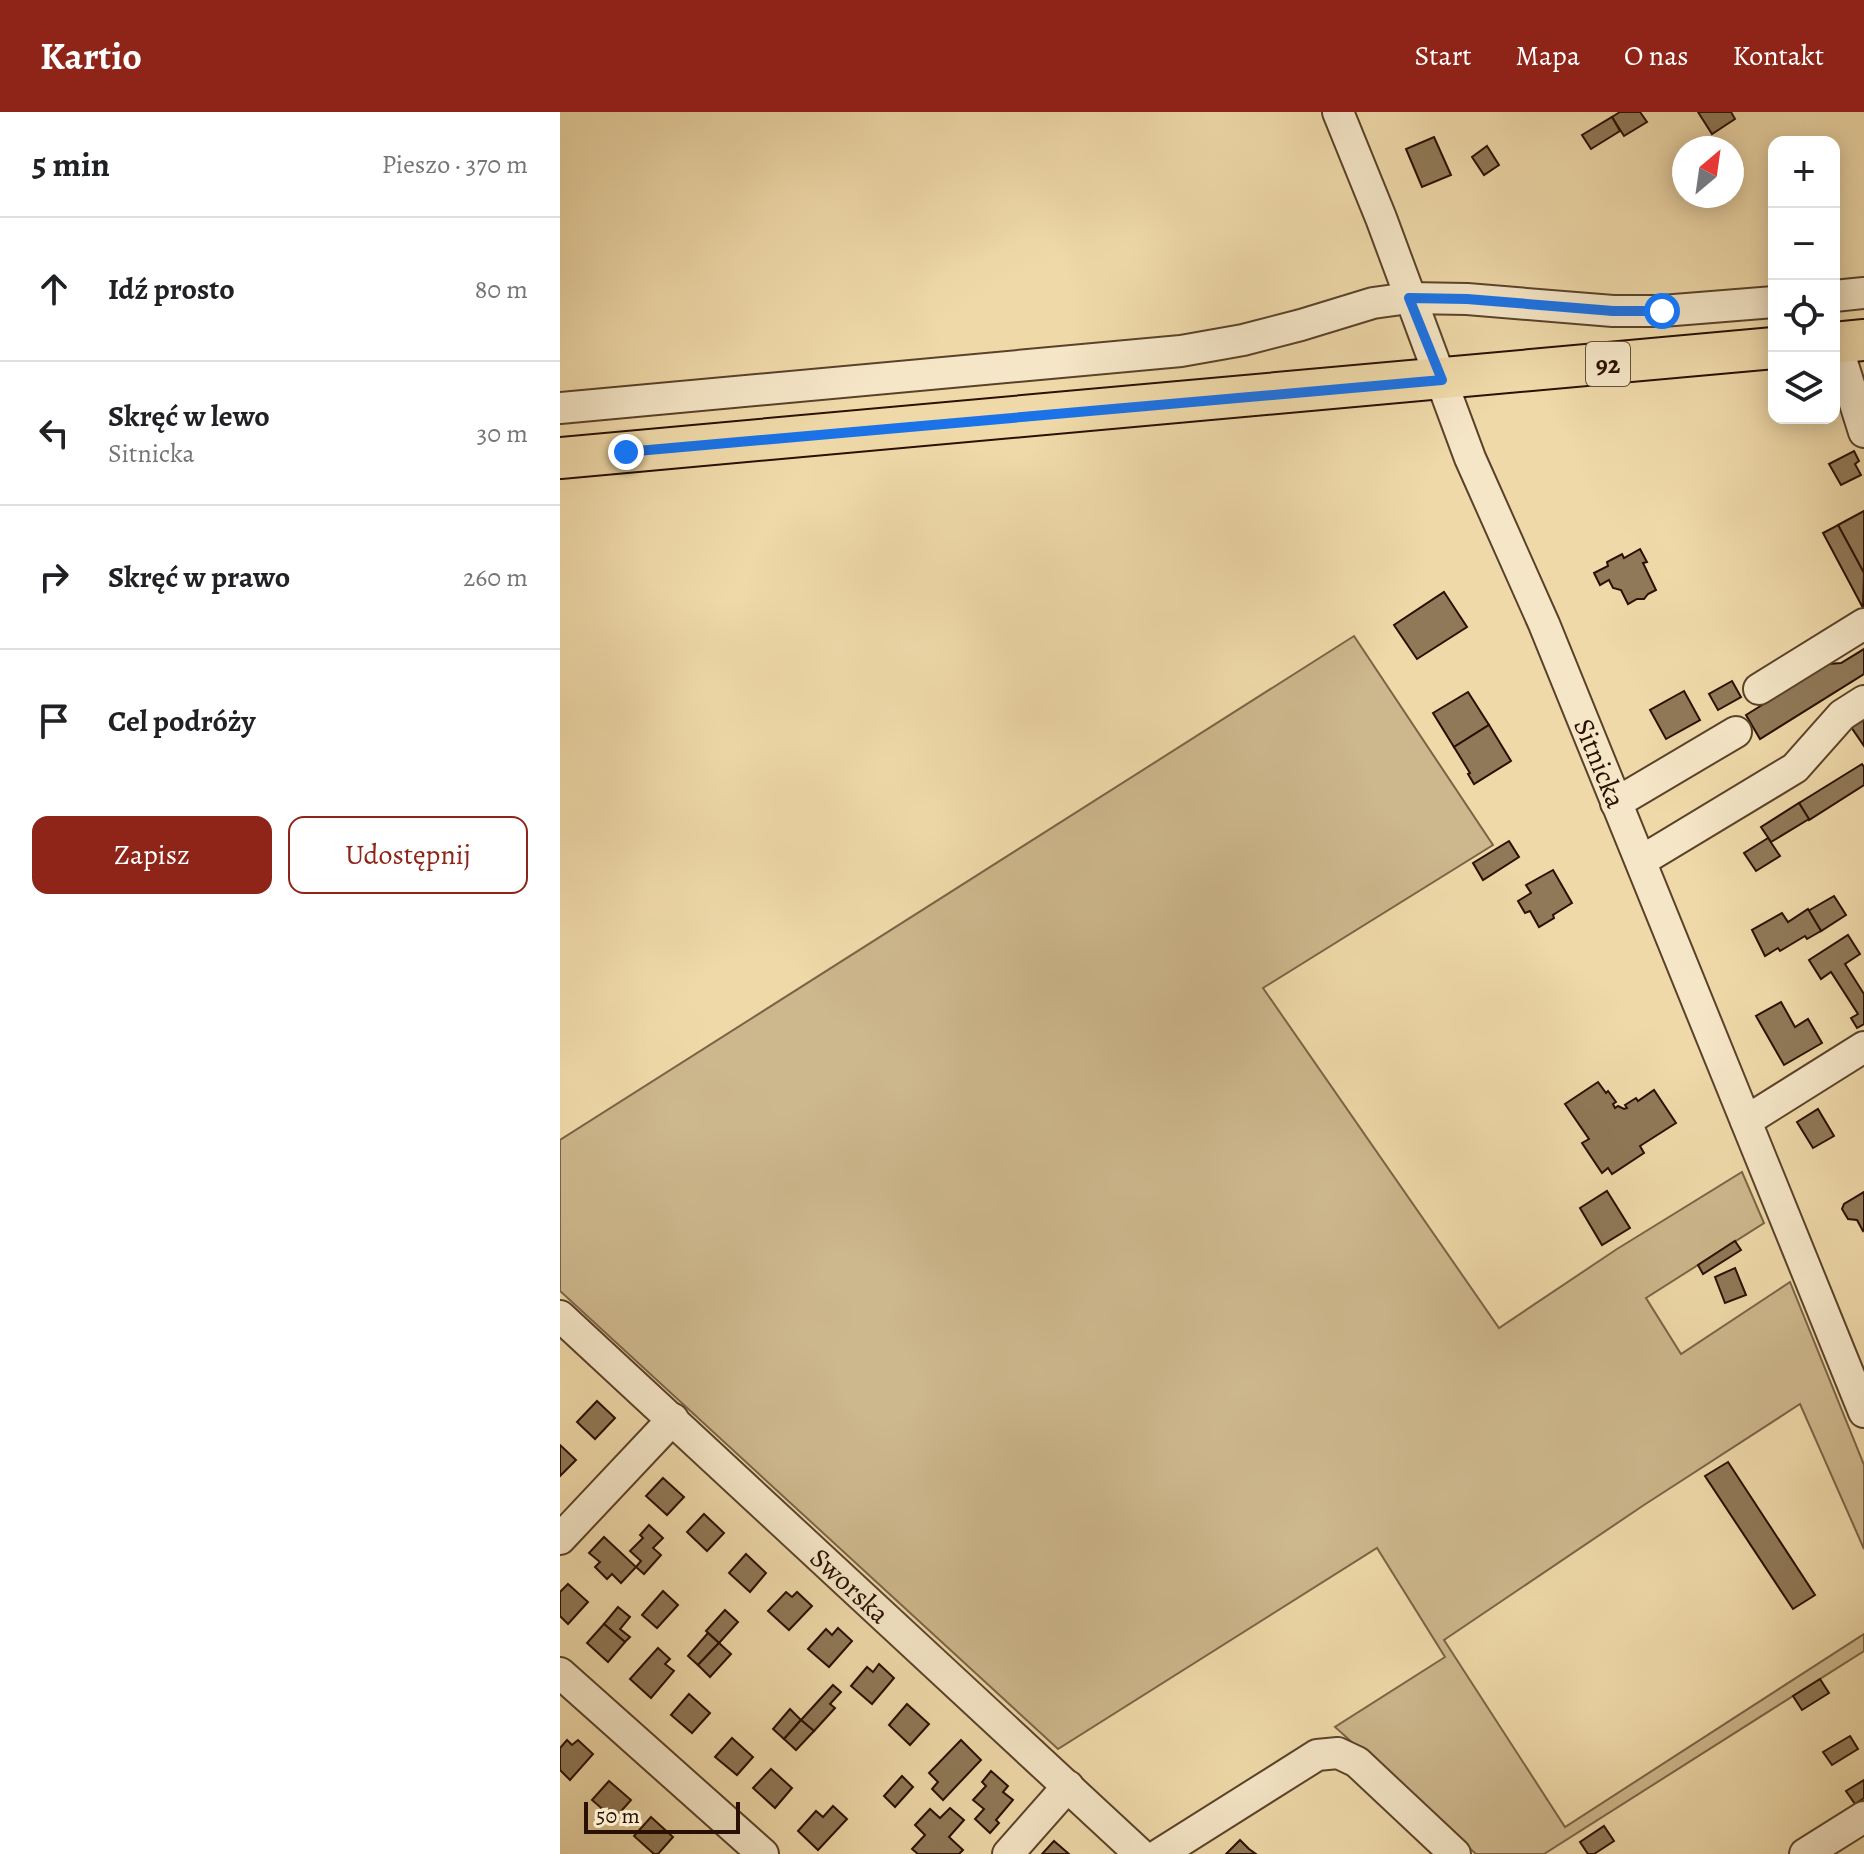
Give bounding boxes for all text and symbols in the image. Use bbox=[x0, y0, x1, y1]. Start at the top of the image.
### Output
text: Kartio bbox=[40, 30, 142, 82]
text: Start bbox=[1415, 37, 1472, 75]
text: Mapa bbox=[1516, 37, 1580, 75]
text: O nas bbox=[1624, 37, 1689, 75]
text: Kontakt bbox=[1733, 37, 1824, 75]
north arrow bbox=[1672, 136, 1744, 208]
map controls bbox=[1768, 136, 1840, 424]
button: + bbox=[1768, 136, 1840, 208]
text: 5 min bbox=[32, 141, 110, 188]
text: Pieszo · 370 m bbox=[382, 147, 528, 182]
button: − bbox=[1768, 208, 1840, 280]
icon: ahead bbox=[32, 267, 76, 311]
text: Idź prosto bbox=[108, 269, 235, 309]
text: 80 m bbox=[475, 272, 528, 307]
button: locate bbox=[1768, 280, 1840, 352]
route start bbox=[1644, 293, 1680, 329]
road number: 92 bbox=[1586, 342, 1630, 386]
button: layers bbox=[1768, 352, 1840, 424]
text: Skręć w lewo bbox=[108, 396, 270, 436]
icon: left bbox=[32, 411, 76, 455]
text: 30 m bbox=[477, 416, 528, 451]
route end bbox=[608, 434, 644, 470]
text: Sitnicka bbox=[108, 436, 195, 471]
icon: right bbox=[32, 555, 76, 599]
text: Skręć w prawo bbox=[108, 557, 290, 597]
text: 260 m bbox=[463, 560, 528, 595]
icon: arrive bbox=[32, 699, 76, 743]
text: Cel podróży bbox=[108, 701, 255, 741]
street label: Sitnicka bbox=[1564, 713, 1635, 814]
button: Zapisz bbox=[32, 816, 272, 894]
button: Udostępnij bbox=[288, 816, 528, 894]
street label: Sworska bbox=[802, 1539, 898, 1633]
scale bar bbox=[584, 1798, 740, 1834]
text: 50 m bbox=[596, 1801, 640, 1831]

